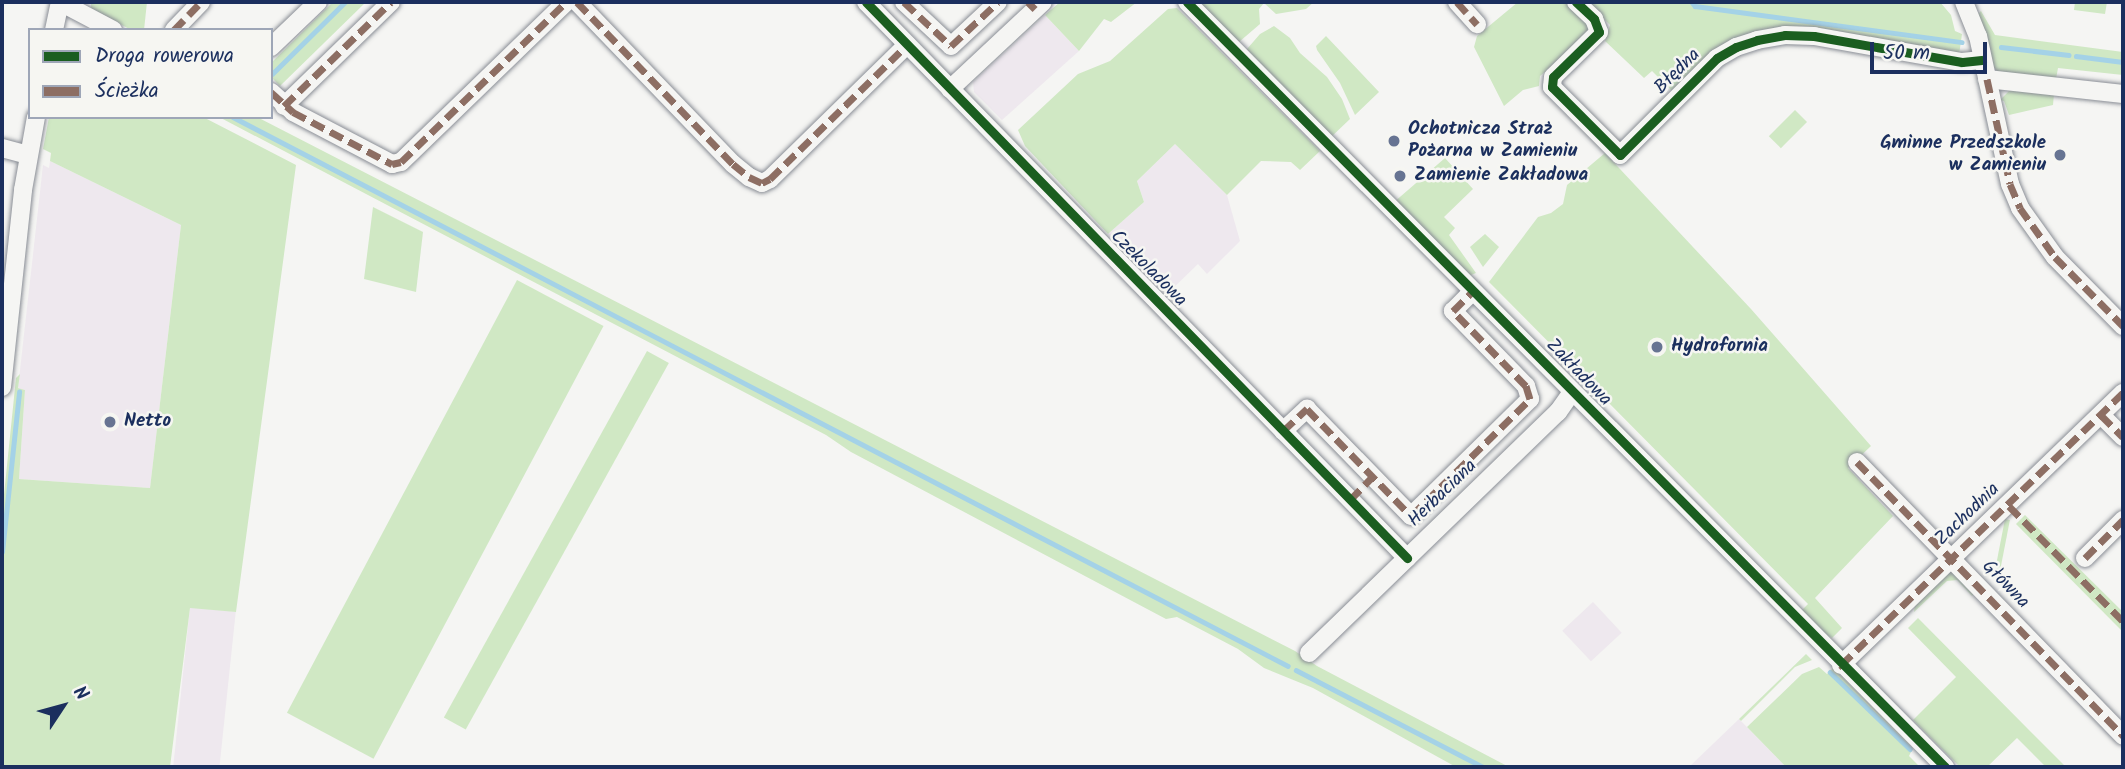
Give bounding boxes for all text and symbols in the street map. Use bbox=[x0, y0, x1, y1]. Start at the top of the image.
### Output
legend bbox=[28, 28, 273, 119]
scale bar bbox=[1873, 28, 1990, 72]
text: 50 m bbox=[1883, 37, 1930, 70]
text: Droga rowerowa bbox=[95, 40, 234, 73]
street label: Błędna bbox=[1650, 44, 1706, 100]
text: Ścieżka bbox=[95, 75, 159, 108]
place label: Ochotnicza Straż Pożarna w Zamieniu bbox=[1408, 119, 1577, 163]
marker: Ochotnicza Straż Pożarna w Zamieniu bbox=[1386, 133, 1402, 149]
place label: Gminne Przedszkole w Zamieniu bbox=[1880, 133, 2046, 177]
marker: Gminne Przedszkole w Zamieniu bbox=[2052, 147, 2068, 163]
place label: Zamienie Zakładowa bbox=[1414, 165, 1588, 187]
marker: Zamienie Zakładowa bbox=[1392, 168, 1408, 184]
street label: Czekoladowa bbox=[1105, 226, 1191, 312]
street label: Zakładowa bbox=[1540, 334, 1616, 412]
place label: Hydrofornia bbox=[1671, 336, 1768, 358]
marker: Hydrofornia bbox=[1649, 339, 1665, 355]
place label: Netto bbox=[124, 411, 171, 433]
marker: Netto bbox=[102, 414, 118, 430]
street label: Herbaciana bbox=[1404, 455, 1482, 533]
street label: Zachodnia bbox=[1931, 479, 2005, 551]
street label: Główna bbox=[1976, 556, 2034, 614]
north arrow bbox=[28, 671, 98, 741]
text: N bbox=[64, 680, 96, 707]

